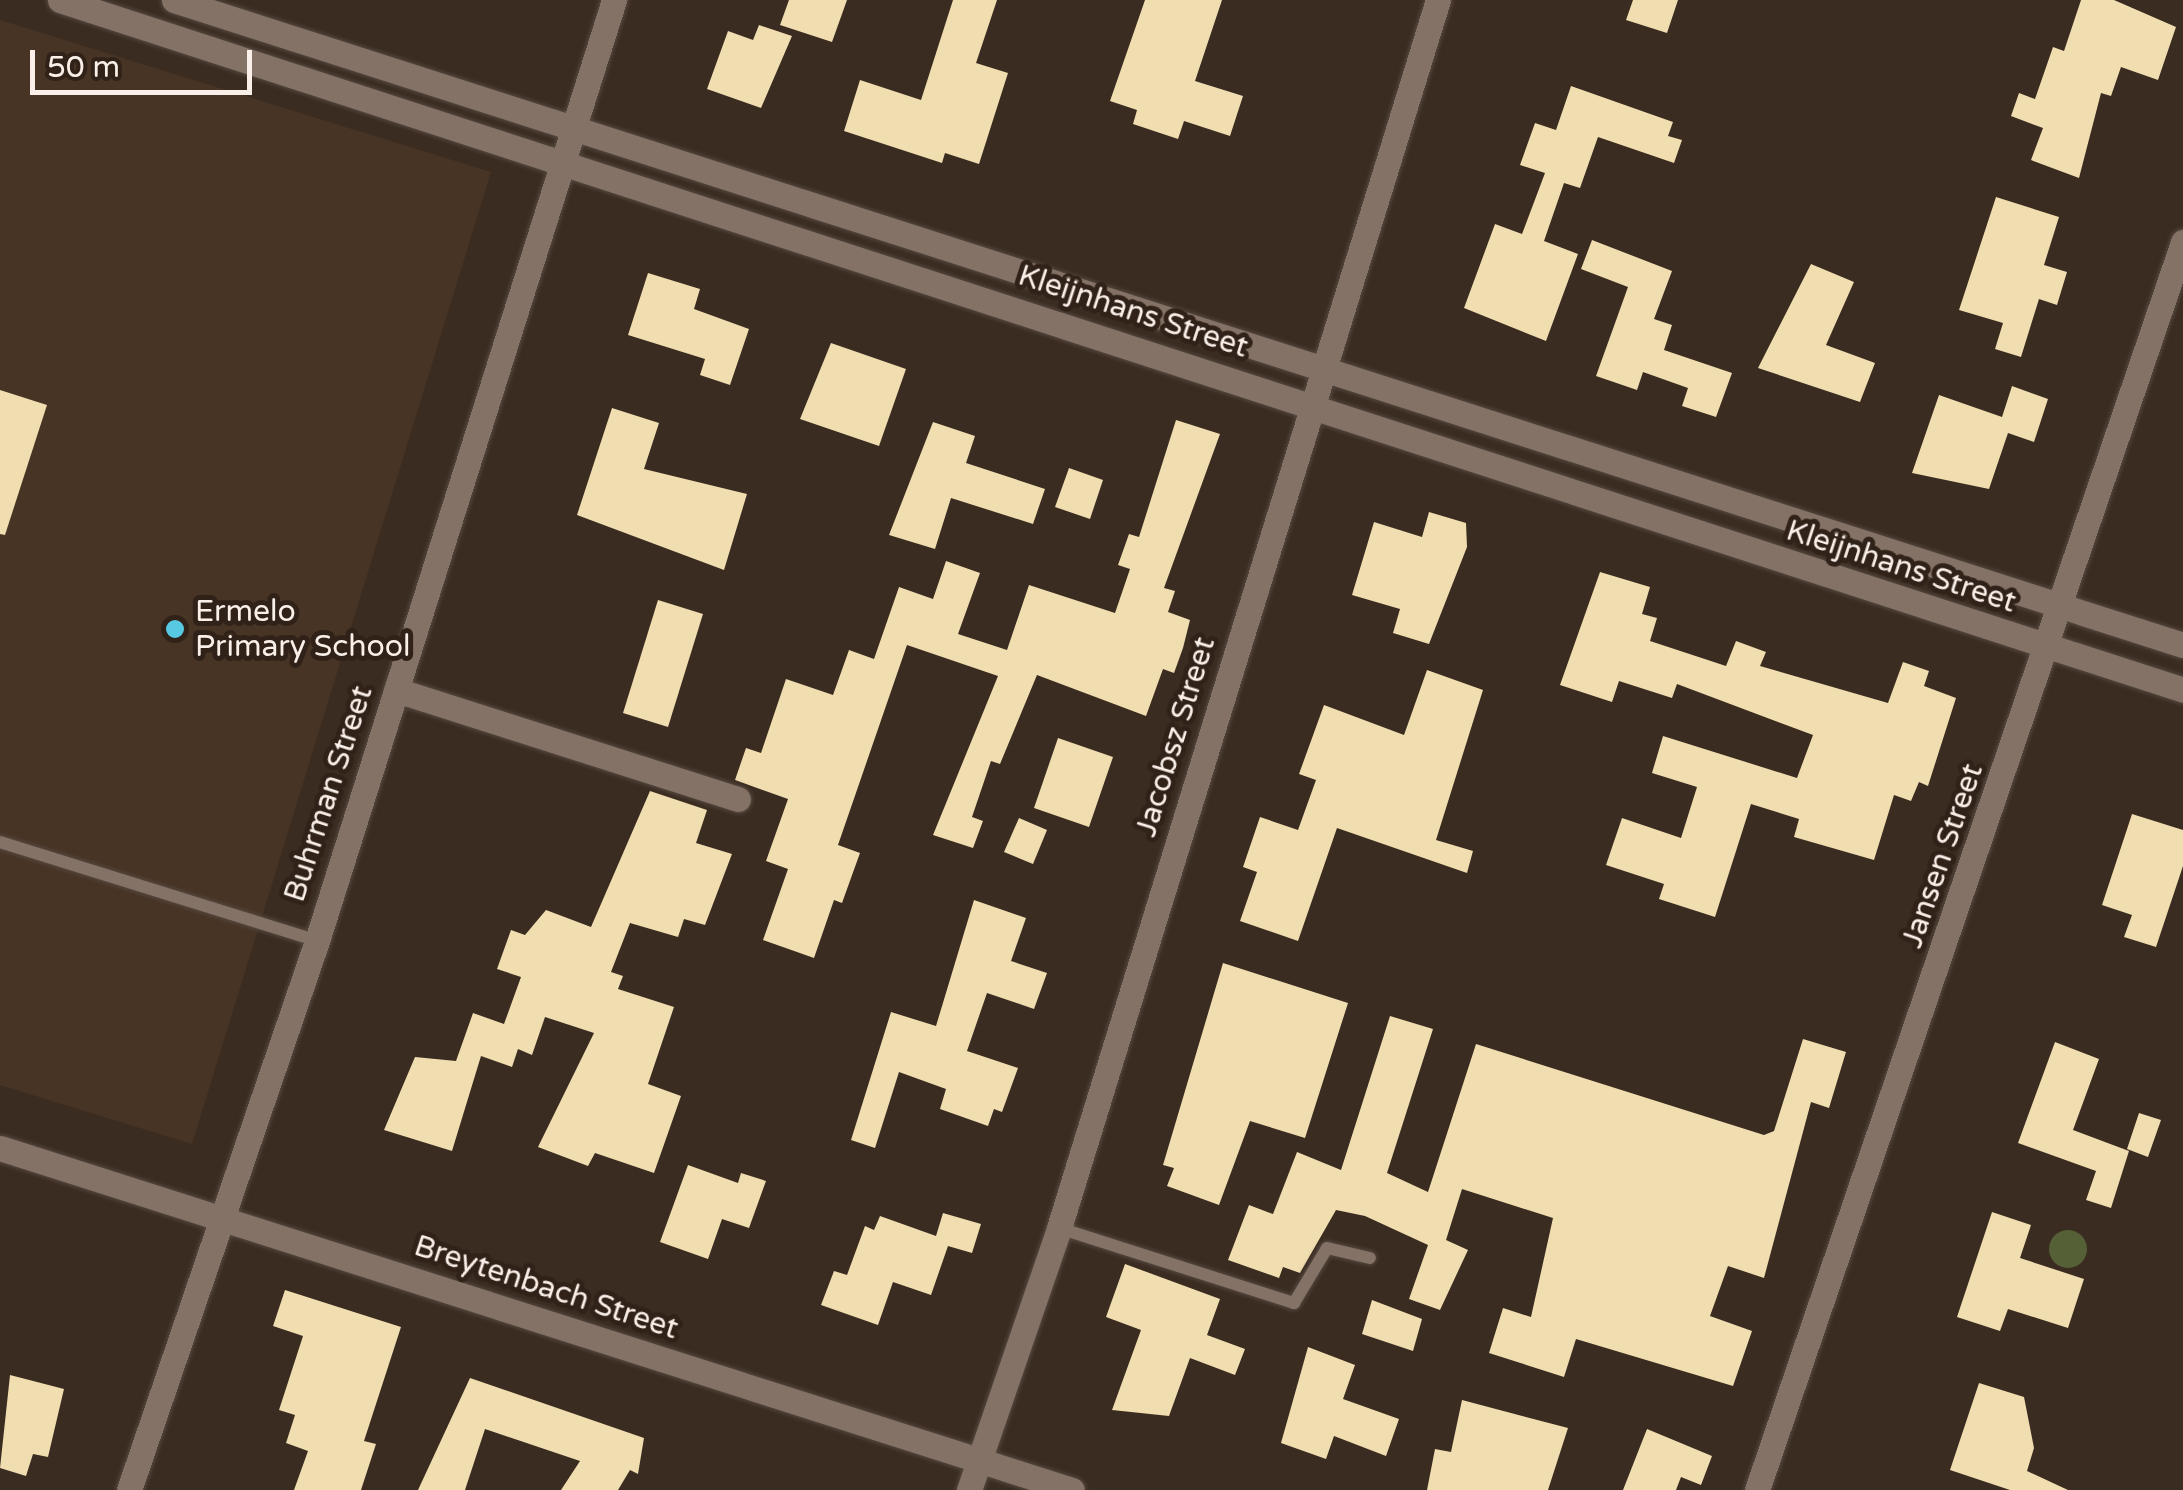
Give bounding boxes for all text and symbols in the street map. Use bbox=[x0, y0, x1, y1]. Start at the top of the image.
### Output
scale bar bbox=[35, 30, 258, 92]
text: 50 m bbox=[47, 49, 120, 86]
street label: Kleijnhans Street bbox=[1014, 258, 1252, 366]
street label: Kleijnhans Street bbox=[1782, 513, 2020, 621]
place label: Ermelo Primary School bbox=[195, 594, 410, 664]
marker: Ermelo Primary School bbox=[164, 618, 186, 640]
street label: Jacobsz Street bbox=[1129, 633, 1223, 841]
street label: Buhrman Street bbox=[277, 682, 381, 906]
street label: Jansen Street bbox=[1895, 759, 1991, 953]
street label: Breytenbach Street bbox=[410, 1228, 682, 1348]

